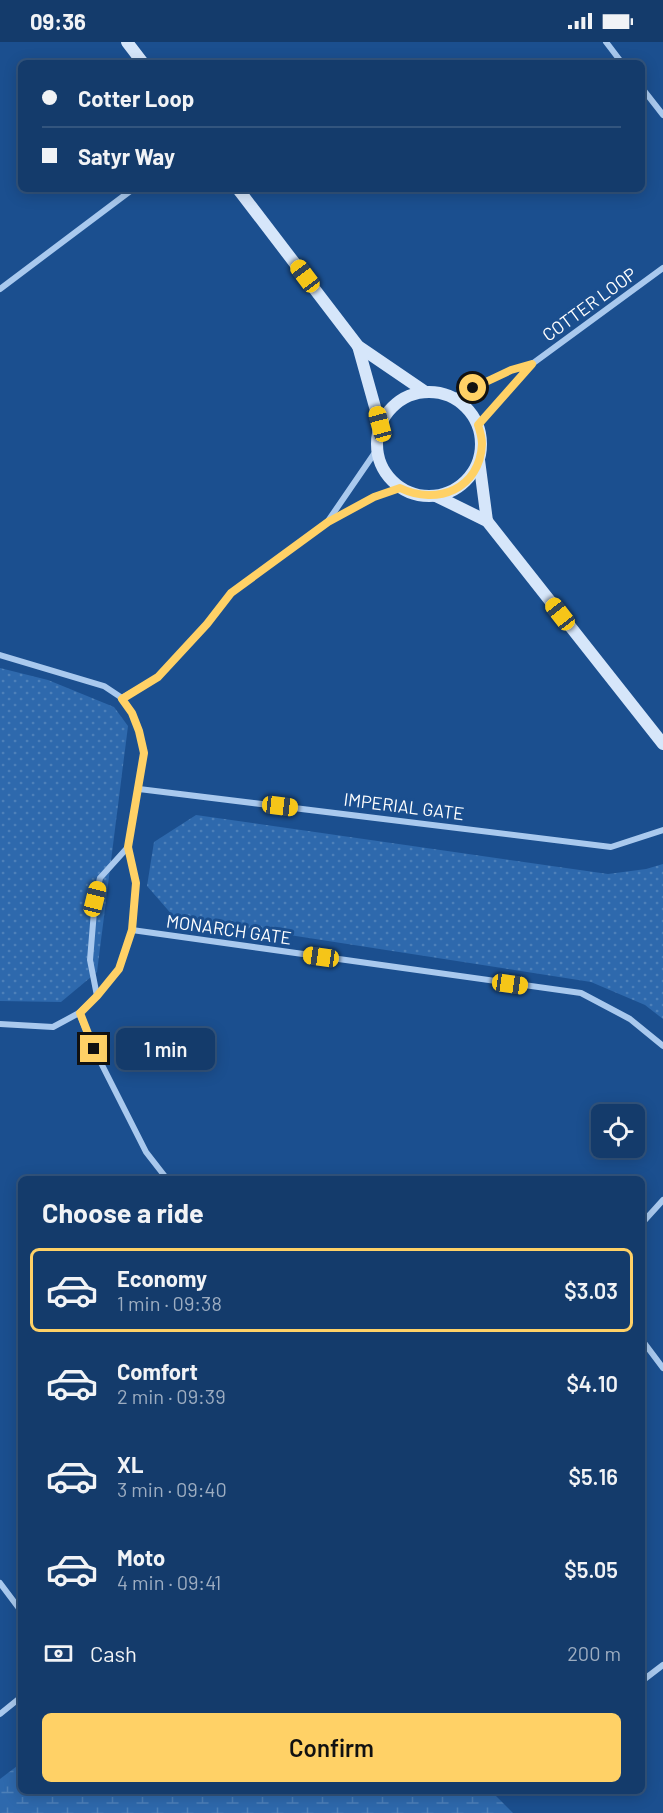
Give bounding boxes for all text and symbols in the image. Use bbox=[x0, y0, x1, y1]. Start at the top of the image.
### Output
text: 09:36 bbox=[30, 8, 86, 34]
text: Cotter Loop bbox=[78, 85, 194, 111]
text: Satyr Way bbox=[78, 143, 175, 169]
car bbox=[287, 256, 323, 296]
street label: COTTER LOOP bbox=[538, 262, 640, 346]
route start bbox=[459, 374, 486, 401]
car bbox=[367, 404, 393, 444]
car bbox=[542, 594, 578, 634]
street label: IMPERIAL GATE bbox=[342, 788, 466, 824]
car bbox=[261, 795, 299, 817]
car bbox=[82, 879, 108, 919]
street label: MONARCH GATE bbox=[165, 909, 293, 949]
car bbox=[302, 946, 340, 968]
car bbox=[491, 973, 529, 995]
callout: 1 min bbox=[115, 1028, 214, 1070]
route end bbox=[80, 1035, 107, 1062]
text: 1 min bbox=[144, 1037, 187, 1061]
map controls bbox=[591, 1104, 645, 1158]
button: locate bbox=[591, 1104, 645, 1158]
text: Choose a ride bbox=[42, 1196, 204, 1228]
icon: car bbox=[45, 1263, 99, 1317]
text: Economy bbox=[117, 1265, 207, 1291]
text: $3.03 bbox=[564, 1277, 618, 1303]
text: 1 min · 09:38 bbox=[117, 1291, 222, 1315]
icon: car bbox=[45, 1356, 99, 1410]
text: Comfort bbox=[117, 1358, 198, 1384]
text: $4.10 bbox=[566, 1370, 618, 1396]
text: 2 min · 09:39 bbox=[117, 1384, 226, 1408]
icon: car bbox=[45, 1449, 99, 1503]
text: XL bbox=[117, 1451, 143, 1477]
text: $5.16 bbox=[568, 1463, 618, 1489]
text: 3 min · 09:40 bbox=[117, 1477, 227, 1501]
icon: car bbox=[45, 1542, 99, 1596]
text: Moto bbox=[117, 1544, 165, 1570]
text: $5.05 bbox=[564, 1556, 618, 1582]
text: 4 min · 09:41 bbox=[117, 1570, 221, 1594]
icon: cash bbox=[42, 1637, 75, 1670]
text: Cash bbox=[90, 1640, 137, 1666]
text: 200 m bbox=[567, 1641, 621, 1665]
button: Confirm bbox=[42, 1713, 621, 1782]

